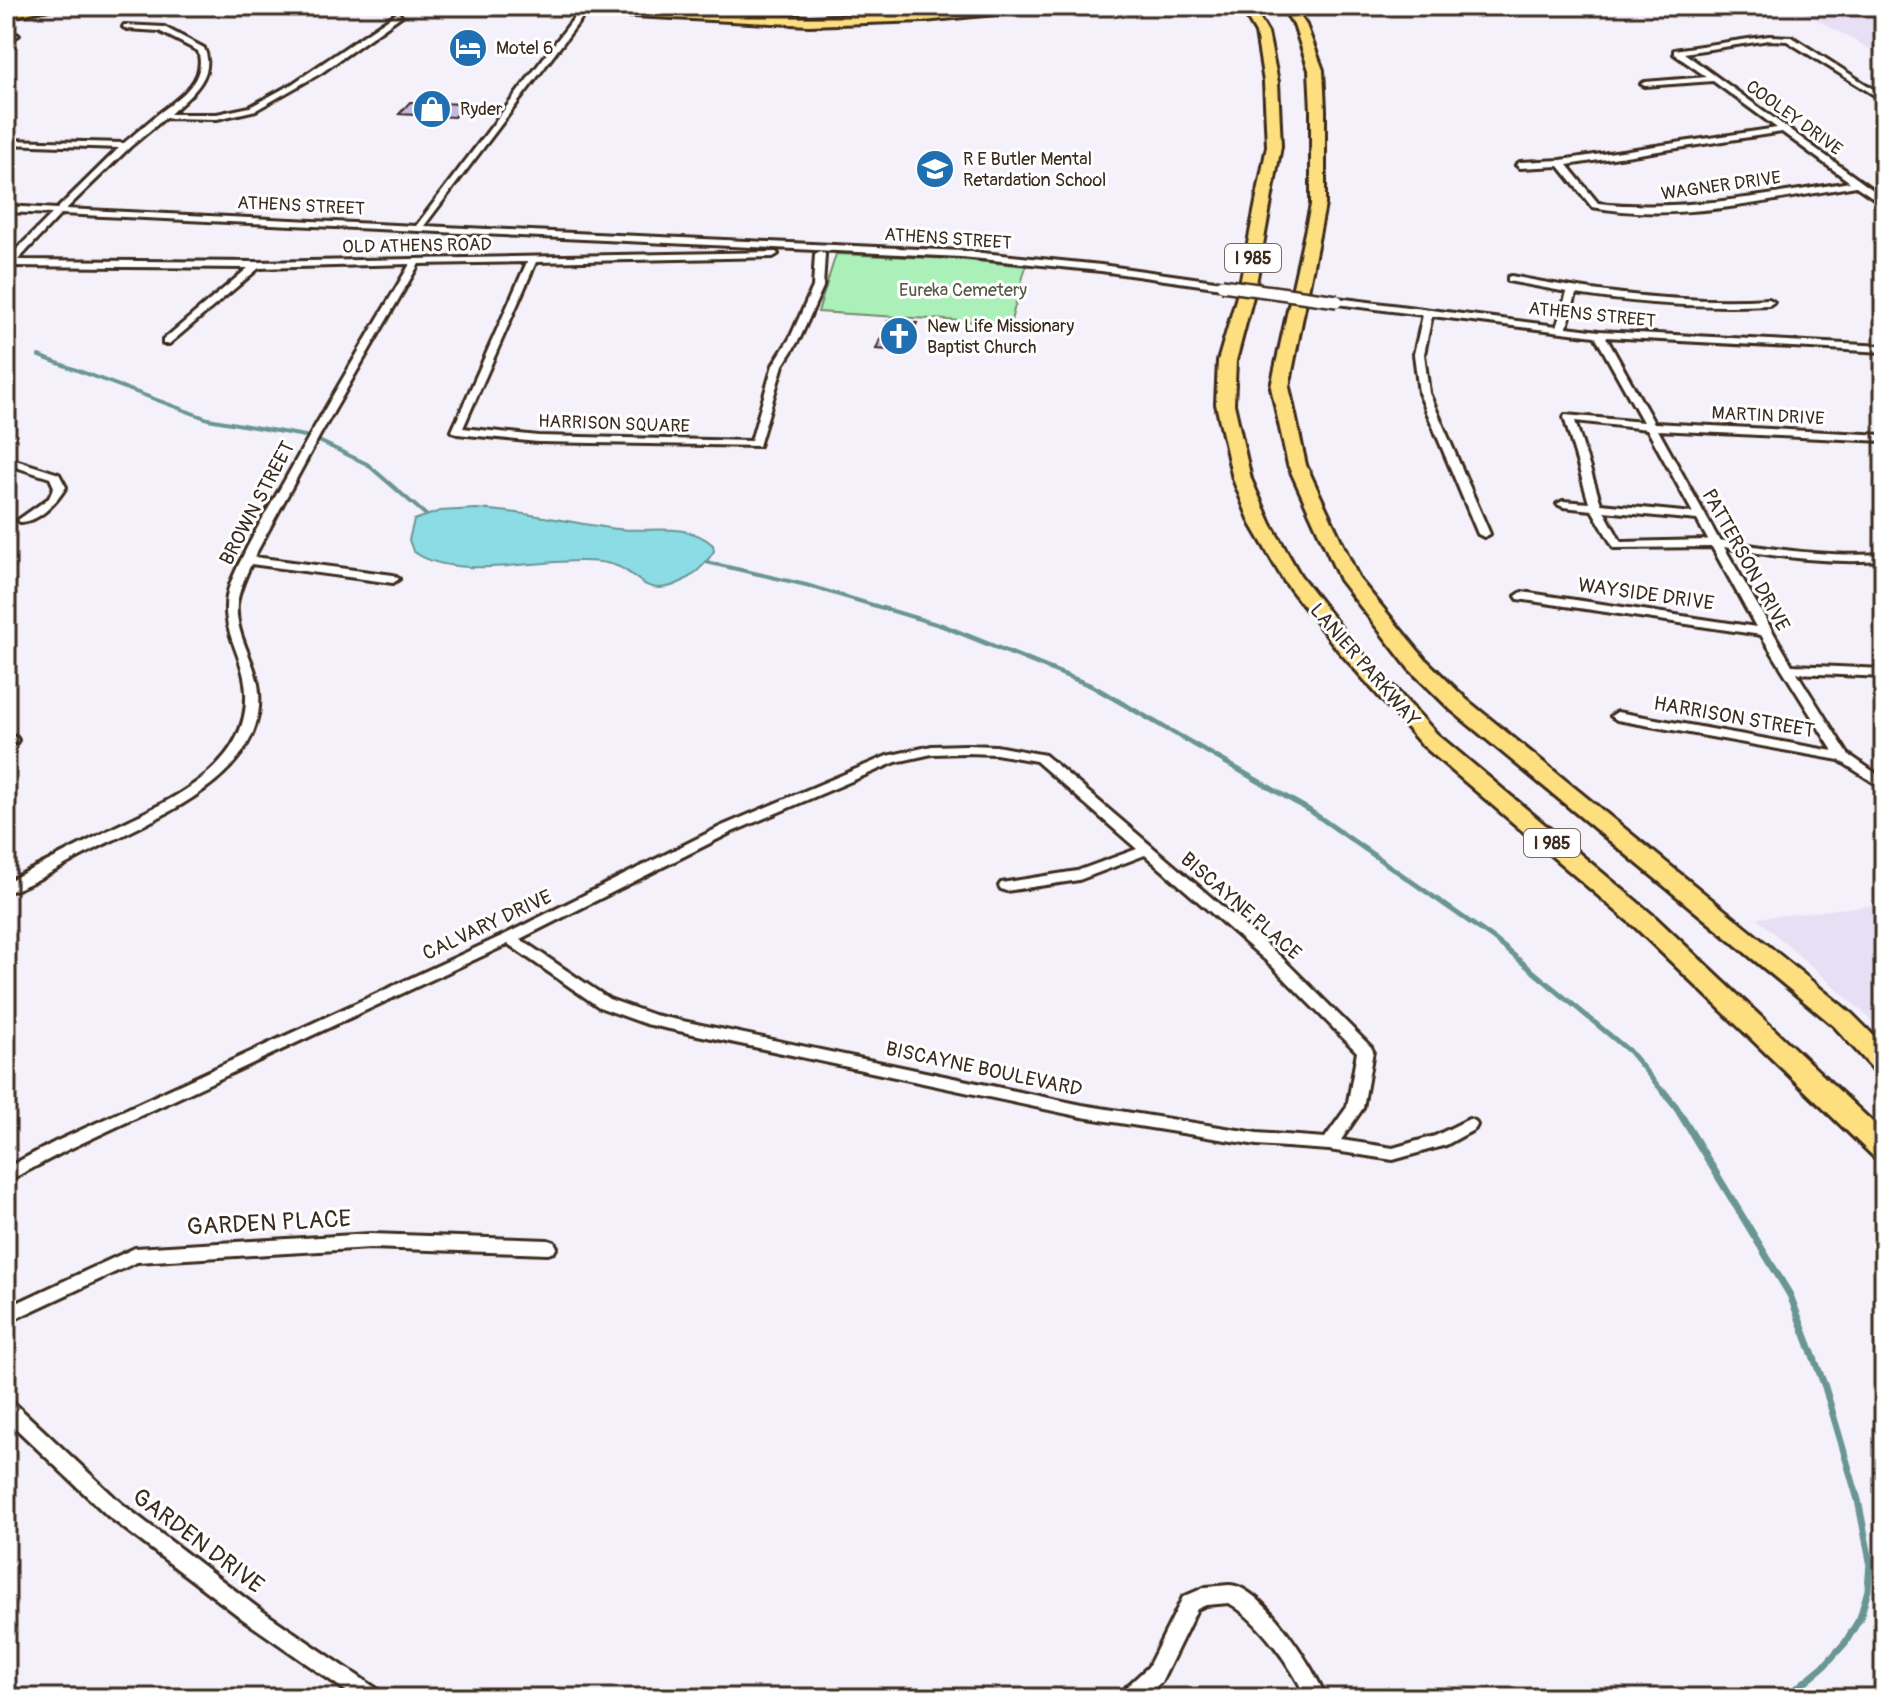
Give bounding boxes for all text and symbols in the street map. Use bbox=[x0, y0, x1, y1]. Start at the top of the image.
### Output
hotel icon: Motel 6 bbox=[447, 27, 489, 69]
place label: Motel 6 bbox=[496, 37, 553, 60]
street label: COOLEY DRIVE bbox=[1741, 75, 1847, 161]
shop icon: Ryder bbox=[411, 88, 453, 130]
place label: Ryder bbox=[460, 98, 503, 121]
school or university icon: R E Butler Mental Retardation School bbox=[914, 148, 956, 190]
place label: R E Butler Mental Retardation School bbox=[963, 148, 1106, 192]
street label: WAGNER DRIVE bbox=[1660, 166, 1782, 206]
street label: ATHENS STREET bbox=[237, 191, 365, 221]
street label: ATHENS STREET bbox=[884, 223, 1012, 255]
street label: OLD ATHENS ROAD bbox=[342, 233, 492, 259]
road number: I 985 bbox=[1225, 244, 1281, 272]
park label: Eureka Cemetery bbox=[899, 279, 1027, 302]
street label: ATHENS STREET bbox=[1527, 297, 1657, 333]
church icon: New Life Missionary Baptist Church bbox=[878, 315, 920, 357]
place label: New Life Missionary Baptist Church bbox=[927, 315, 1074, 359]
street label: MARTIN DRIVE bbox=[1711, 402, 1825, 430]
street label: HARRISON SQUARE bbox=[538, 410, 690, 438]
street label: BROWN STREET bbox=[214, 437, 300, 569]
street label: PATTERSON DRIVE bbox=[1697, 485, 1795, 635]
street label: WAYSIDE DRIVE bbox=[1576, 572, 1716, 616]
street label: LANIER PARKWAY bbox=[1304, 598, 1426, 732]
street label: HARRISON STREET bbox=[1652, 691, 1816, 743]
road number: I 985 bbox=[1524, 829, 1580, 857]
street label: BISCAYNE PLACE bbox=[1175, 847, 1307, 965]
street label: CALVARY DRIVE bbox=[418, 884, 556, 966]
street label: BISCAYNE BOULEVARD bbox=[883, 1036, 1085, 1102]
street label: GARDEN PLACE bbox=[186, 1204, 352, 1242]
street label: GARDEN DRIVE bbox=[126, 1482, 270, 1600]

